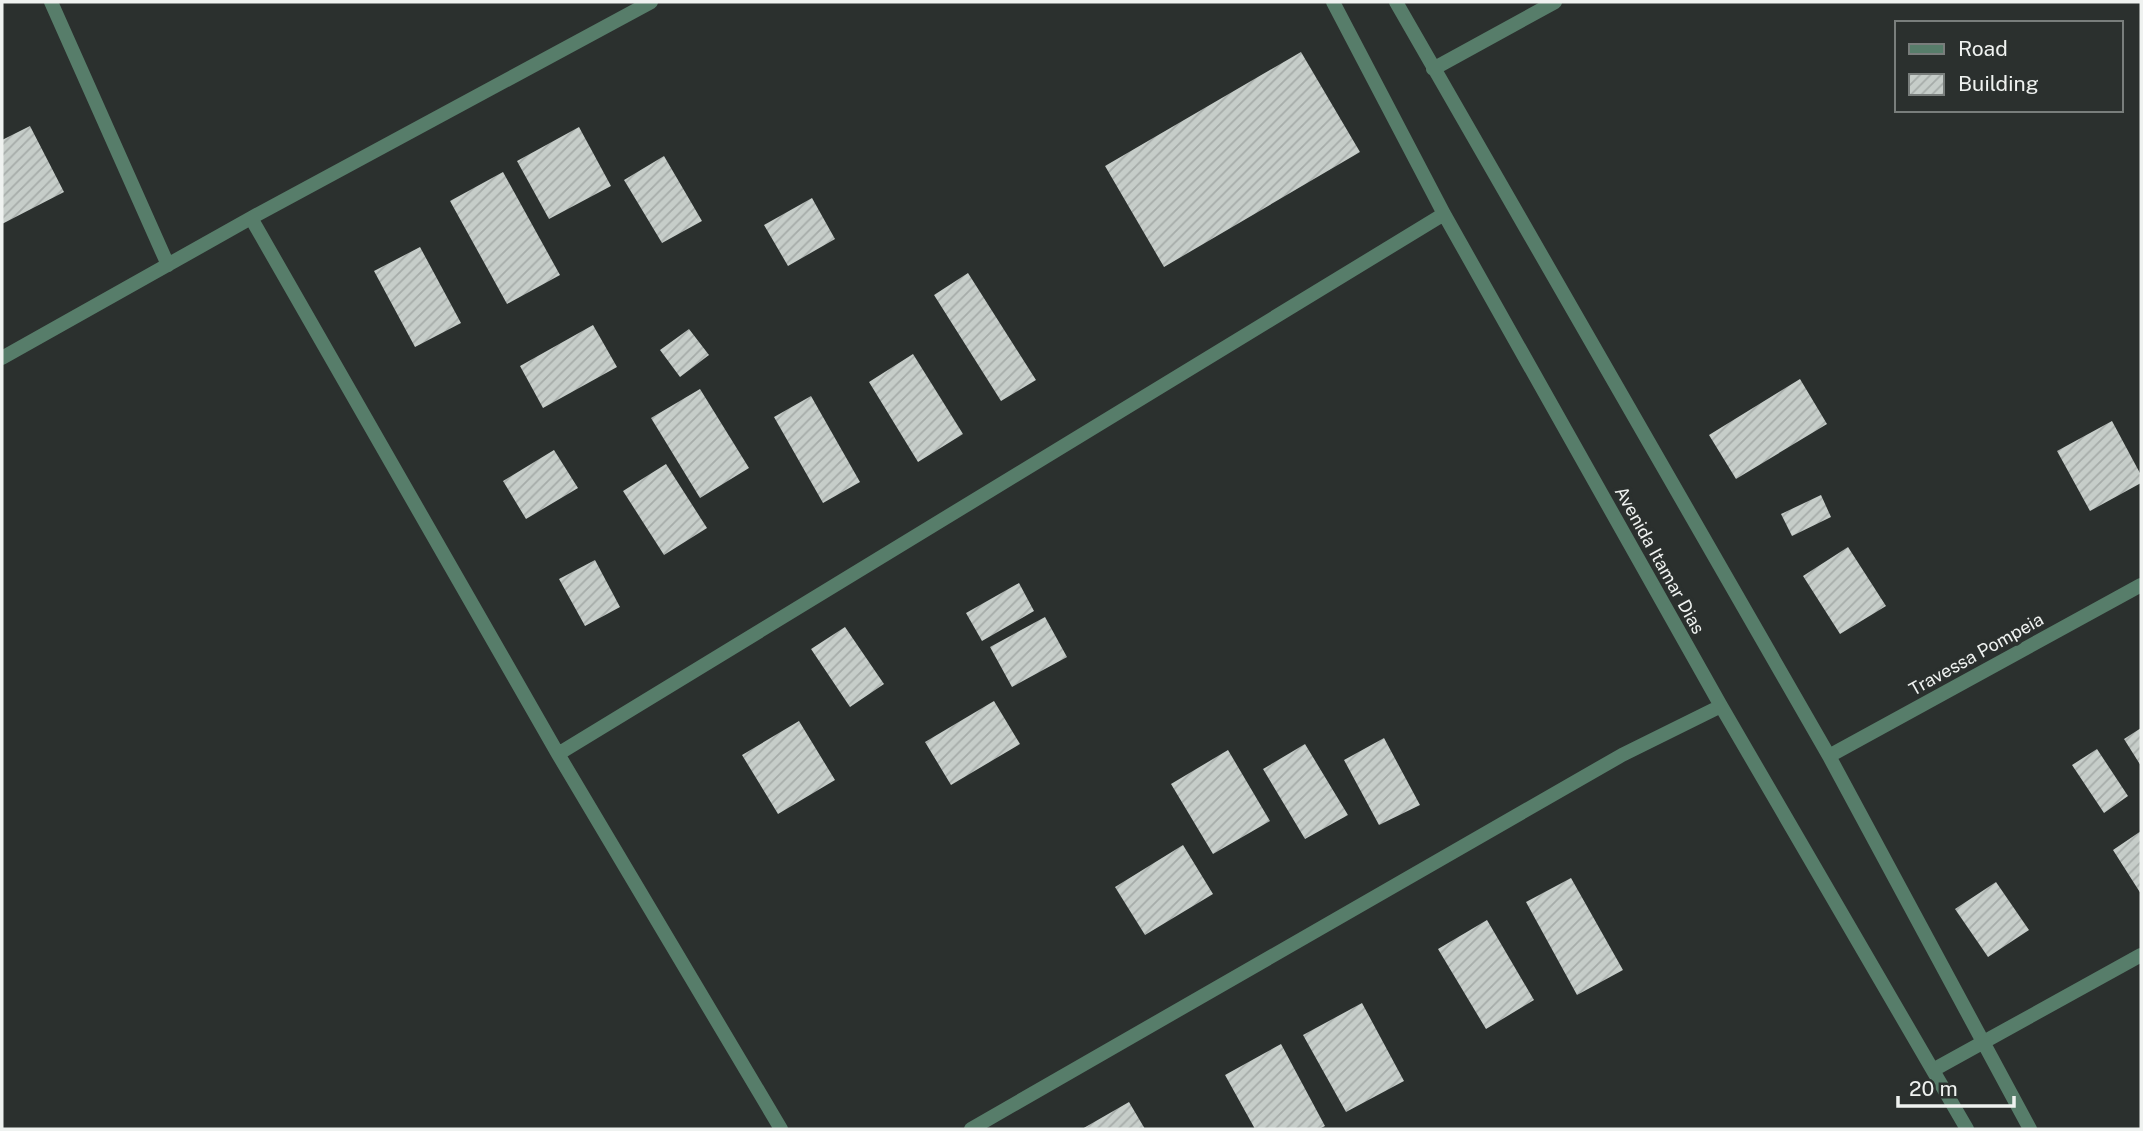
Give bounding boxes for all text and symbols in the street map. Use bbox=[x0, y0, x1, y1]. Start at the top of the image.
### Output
legend bbox=[1895, 21, 2122, 112]
text: Road bbox=[1958, 36, 2008, 61]
text: Building bbox=[1958, 71, 2039, 96]
street label: Avenida Itamar Dias bbox=[1611, 483, 1709, 637]
street label: Travessa Pompeia bbox=[1905, 608, 2047, 700]
scale bar bbox=[1898, 1064, 2014, 1108]
text: 20 m bbox=[1909, 1076, 1958, 1101]

